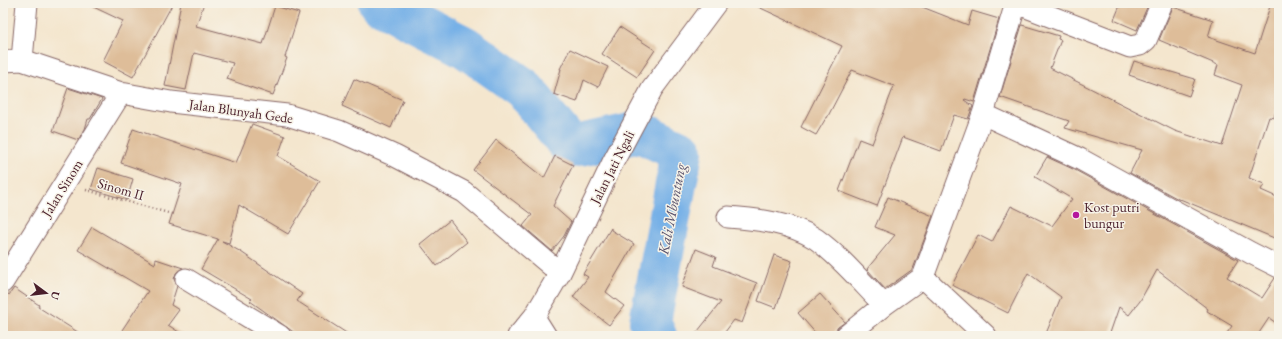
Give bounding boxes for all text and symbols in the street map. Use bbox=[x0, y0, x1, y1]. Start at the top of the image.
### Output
street label: Jalan Blunyah Gede bbox=[187, 95, 295, 127]
street label: Jalan Jati Ngali bbox=[585, 127, 638, 208]
street label: Jalan Sinom bbox=[37, 156, 87, 221]
water label: Kali Mbuntung bbox=[653, 161, 690, 257]
street label: Sinom II bbox=[96, 174, 147, 204]
place label: Kost putri bungur bbox=[1084, 198, 1140, 232]
marker: Kost putri bungur bbox=[1071, 210, 1081, 220]
north arrow bbox=[26, 273, 66, 313]
text: U bbox=[48, 290, 63, 302]

